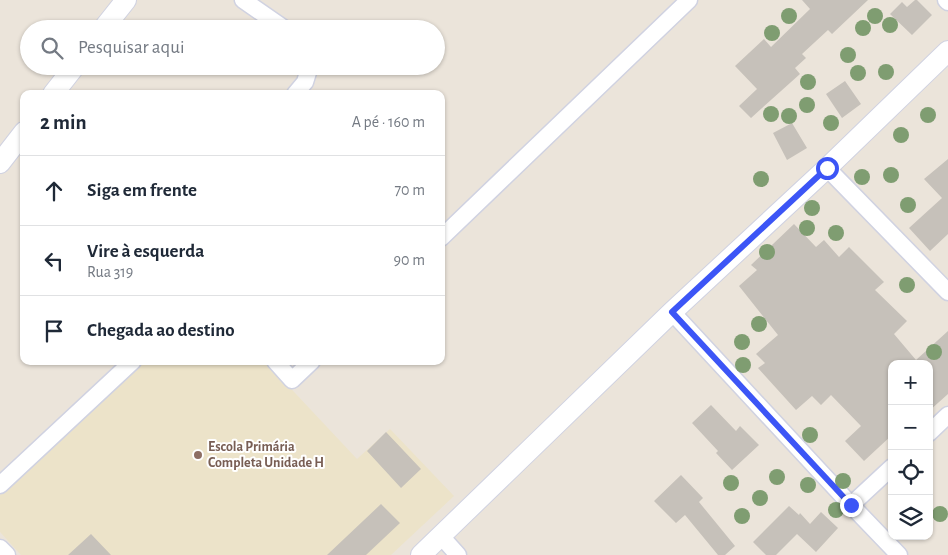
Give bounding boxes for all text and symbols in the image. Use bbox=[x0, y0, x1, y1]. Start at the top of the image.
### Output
search box bbox=[20, 20, 445, 75]
icon: search bbox=[38, 34, 66, 62]
text: Pesquisar aqui bbox=[78, 38, 184, 57]
text: 2 min bbox=[40, 112, 87, 133]
text: A pé · 160 m bbox=[352, 114, 425, 130]
route start bbox=[816, 157, 839, 180]
icon: ahead bbox=[40, 177, 68, 205]
text: Siga em frente bbox=[87, 181, 197, 200]
text: 70 m bbox=[394, 182, 425, 198]
text: Vire à esquerda bbox=[87, 242, 204, 261]
icon: left bbox=[40, 247, 68, 275]
text: 90 m bbox=[394, 252, 425, 268]
text: Rua 319 bbox=[87, 264, 133, 280]
icon: arrive bbox=[40, 317, 68, 345]
text: Chegada ao destino bbox=[87, 321, 235, 340]
map controls bbox=[888, 360, 933, 540]
button: + bbox=[888, 360, 933, 405]
button: − bbox=[888, 405, 933, 450]
place label: Escola Primária Completa Unidade H bbox=[208, 440, 324, 470]
marker: Escola Primária Completa Unidade H bbox=[192, 449, 204, 461]
button: locate bbox=[888, 450, 933, 495]
route end bbox=[840, 494, 863, 517]
button: layers bbox=[888, 495, 933, 540]

